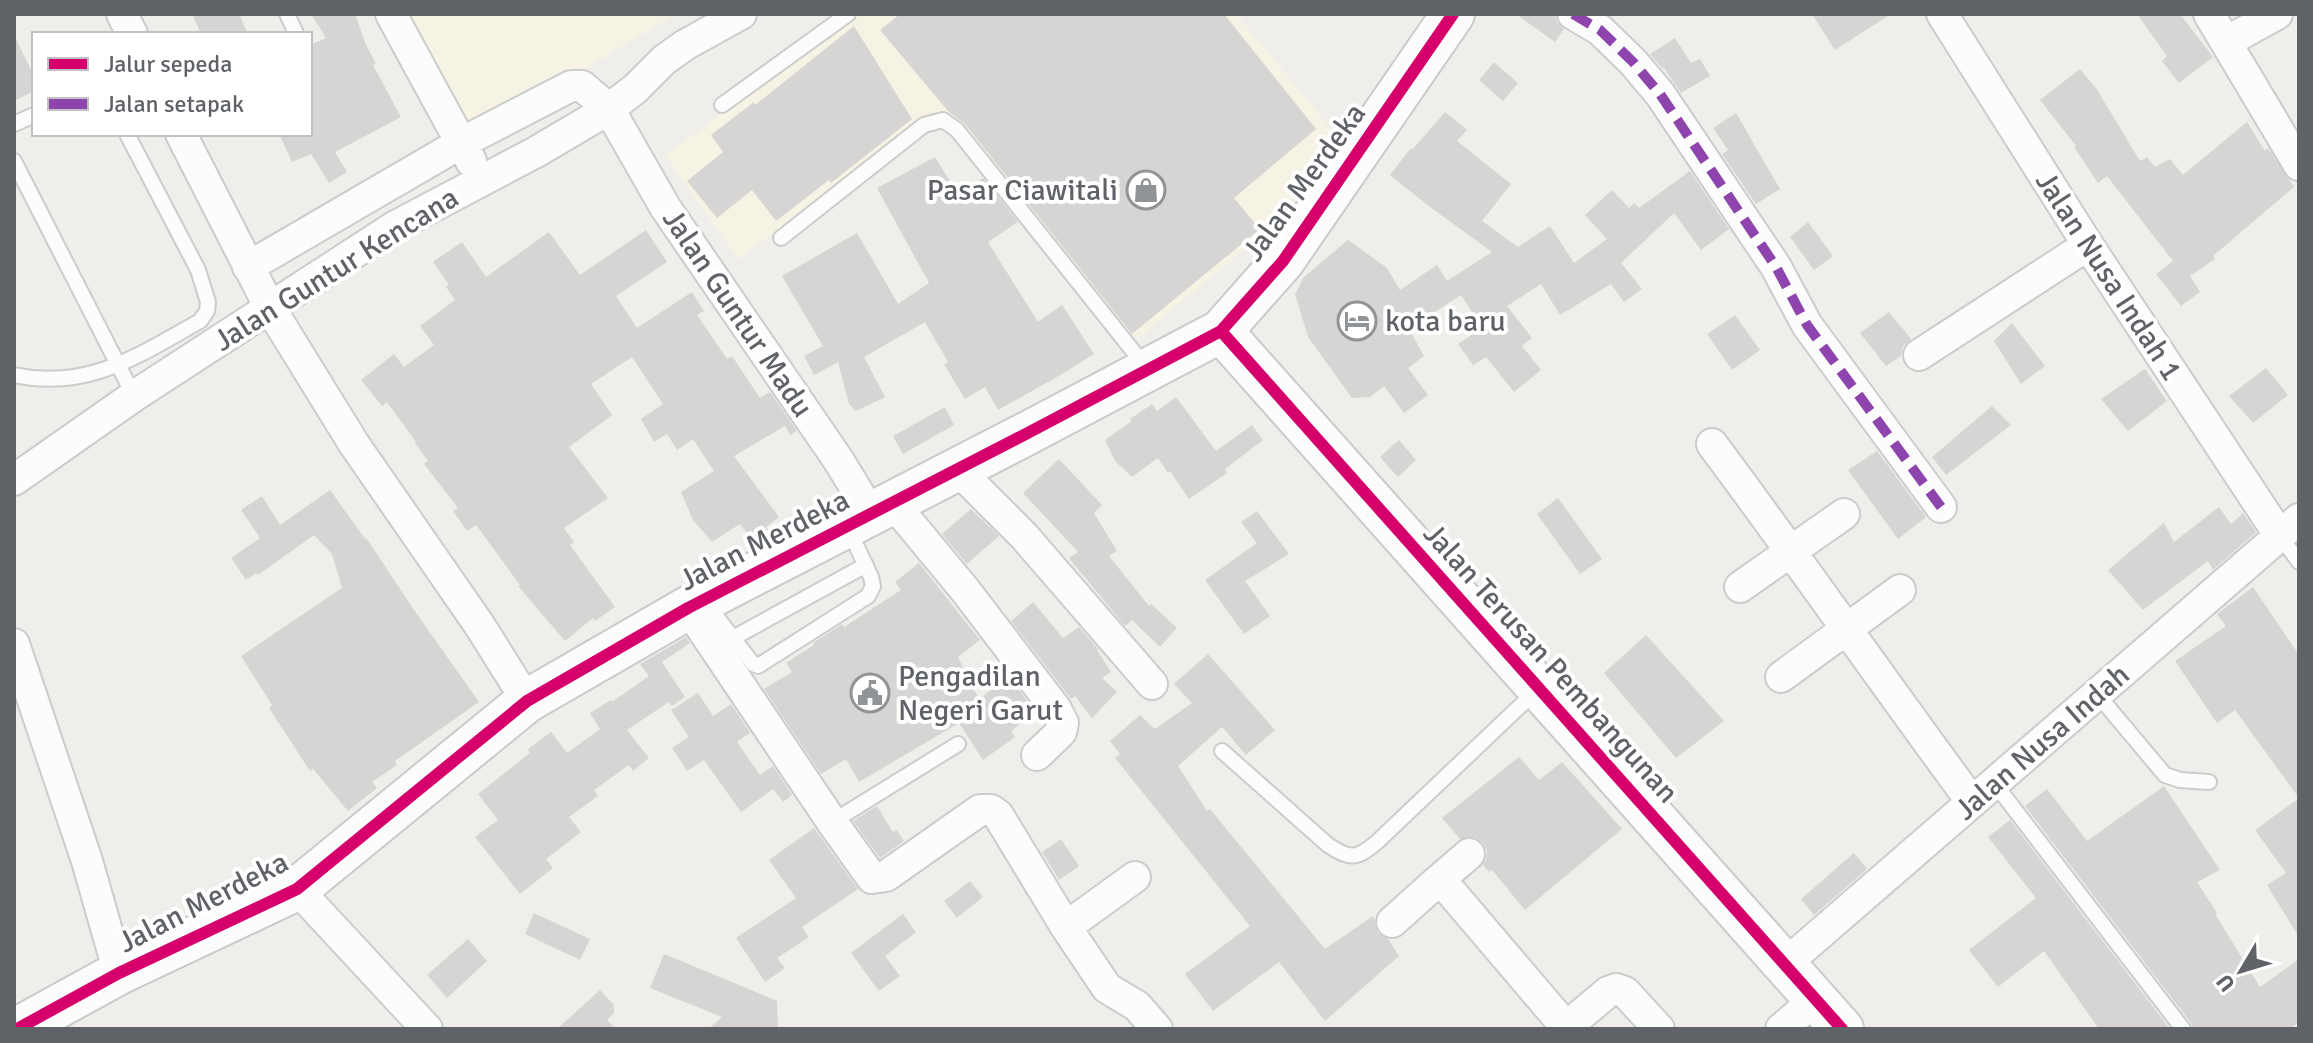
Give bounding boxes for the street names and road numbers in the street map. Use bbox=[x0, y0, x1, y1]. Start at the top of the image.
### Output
street label: Jalan Merdeka bbox=[1235, 96, 1374, 268]
street label: Jalan Nusa Indah 1 bbox=[2027, 165, 2190, 388]
street label: Jalan Guntur Kencana bbox=[207, 179, 465, 360]
street label: Jalan Guntur Madu bbox=[654, 202, 821, 424]
street label: Jalan Merdeka bbox=[673, 482, 856, 599]
street label: Jalan Terusan Pembangunan bbox=[1415, 516, 1686, 811]
street label: Jalan Nusa Indah bbox=[1947, 656, 2137, 828]
street label: Jalan Merdeka bbox=[112, 844, 295, 961]

